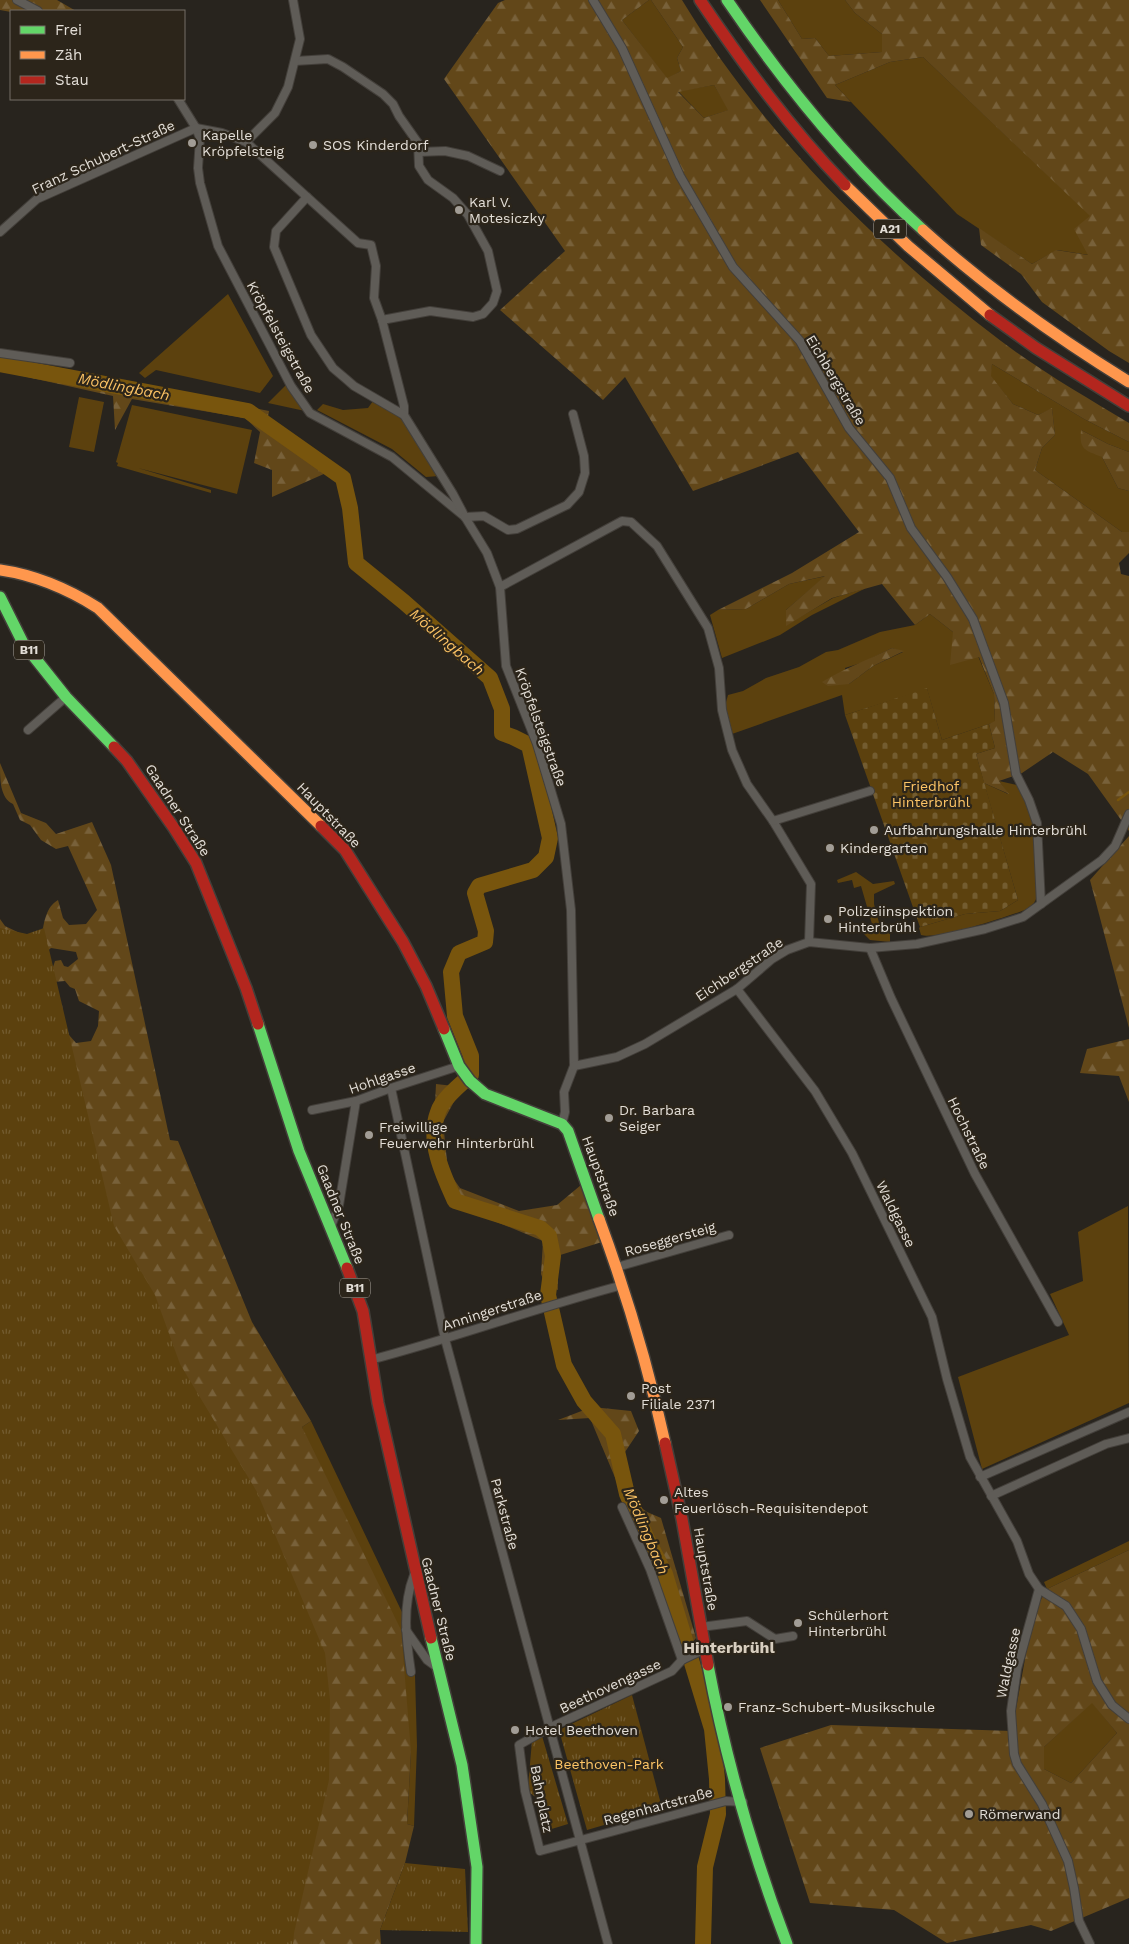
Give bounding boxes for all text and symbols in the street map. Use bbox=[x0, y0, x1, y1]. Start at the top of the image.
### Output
legend bbox=[10, 10, 185, 100]
text: Frei bbox=[55, 21, 82, 39]
text: Zäh bbox=[55, 46, 82, 64]
text: Stau bbox=[55, 71, 89, 89]
street label: Franz Schubert-Straße bbox=[29, 117, 177, 197]
place label: Kapelle Kröpfelsteig bbox=[202, 127, 284, 159]
marker: Kapelle Kröpfelsteig bbox=[186, 137, 198, 149]
place label: SOS Kinderdorf bbox=[323, 137, 429, 153]
marker: SOS Kinderdorf bbox=[307, 139, 319, 151]
place label: Karl V. Motesiczky bbox=[469, 194, 545, 226]
marker: Karl V. Motesiczky bbox=[453, 204, 465, 216]
road number: A21 bbox=[874, 220, 906, 238]
street label: Kröpfelsteigstraße bbox=[244, 278, 318, 396]
street label: Eichbergstraße bbox=[803, 332, 869, 428]
water label: Mödlingbach bbox=[77, 369, 171, 405]
water label: Mödlingbach bbox=[406, 605, 488, 679]
road number: B11 bbox=[14, 640, 44, 660]
street label: Kröpfelsteigstraße bbox=[512, 665, 570, 789]
street label: Gaadner Straße bbox=[142, 761, 214, 859]
park label: Friedhof Hinterbrühl bbox=[892, 778, 971, 810]
street label: Hauptstraße bbox=[294, 779, 364, 851]
place label: Aufbahrungshalle Hinterbrühl bbox=[884, 822, 1087, 838]
marker: Aufbahrungshalle Hinterbrühl bbox=[868, 824, 880, 836]
place label: Kindergarten bbox=[840, 840, 927, 856]
marker: Kindergarten bbox=[824, 842, 836, 854]
place label: Polizeiinspektion Hinterbrühl bbox=[838, 903, 953, 935]
marker: Polizeiinspektion Hinterbrühl bbox=[822, 913, 834, 925]
street label: Eichbergstraße bbox=[692, 934, 786, 1004]
street label: Hohlgasse bbox=[346, 1059, 418, 1097]
street label: Hochstraße bbox=[945, 1094, 993, 1172]
place label: Dr. Barbara Seiger bbox=[619, 1102, 695, 1134]
marker: Dr. Barbara Seiger bbox=[603, 1112, 615, 1124]
place label: Freiwillige Feuerwehr Hinterbrühl bbox=[379, 1119, 535, 1151]
marker: Freiwillige Feuerwehr Hinterbrühl bbox=[363, 1129, 375, 1141]
street label: Hauptstraße bbox=[579, 1133, 623, 1219]
street label: Gaadner Straße bbox=[314, 1162, 368, 1266]
street label: Waldgasse bbox=[873, 1178, 919, 1250]
street label: Roseggersteig bbox=[623, 1218, 718, 1260]
road number: B11 bbox=[340, 1278, 370, 1298]
street label: Anningerstraße bbox=[440, 1286, 544, 1334]
place label: Post Filiale 2371 bbox=[641, 1380, 715, 1412]
marker: Post Filiale 2371 bbox=[625, 1390, 637, 1402]
street label: Parkstraße bbox=[488, 1476, 522, 1552]
place label: Altes Feuerlösch-Requisitendepot bbox=[674, 1484, 868, 1516]
water label: Mödlingbach bbox=[620, 1485, 672, 1577]
marker: Altes Feuerlösch-Requisitendepot bbox=[658, 1494, 670, 1506]
street label: Hauptstraße bbox=[691, 1526, 721, 1612]
street label: Gaadner Straße bbox=[418, 1555, 460, 1663]
place label: Schülerhort Hinterbrühl bbox=[808, 1607, 889, 1639]
marker: Schülerhort Hinterbrühl bbox=[792, 1617, 804, 1629]
street label: Waldgasse bbox=[993, 1626, 1023, 1700]
district label: Hinterbrühl bbox=[683, 1638, 776, 1657]
street label: Beethovengasse bbox=[557, 1655, 663, 1717]
place label: Franz-Schubert-Musikschule bbox=[738, 1699, 935, 1715]
marker: Franz-Schubert-Musikschule bbox=[722, 1701, 734, 1713]
place label: Hotel Beethoven bbox=[525, 1722, 638, 1738]
marker: Hotel Beethoven bbox=[509, 1724, 521, 1736]
park label: Beethoven-Park bbox=[554, 1756, 664, 1772]
street label: Bahnplatz bbox=[528, 1764, 556, 1834]
street label: Regenhartstraße bbox=[602, 1784, 714, 1828]
place label: Römerwand bbox=[979, 1806, 1061, 1822]
marker: Römerwand bbox=[963, 1808, 975, 1820]

